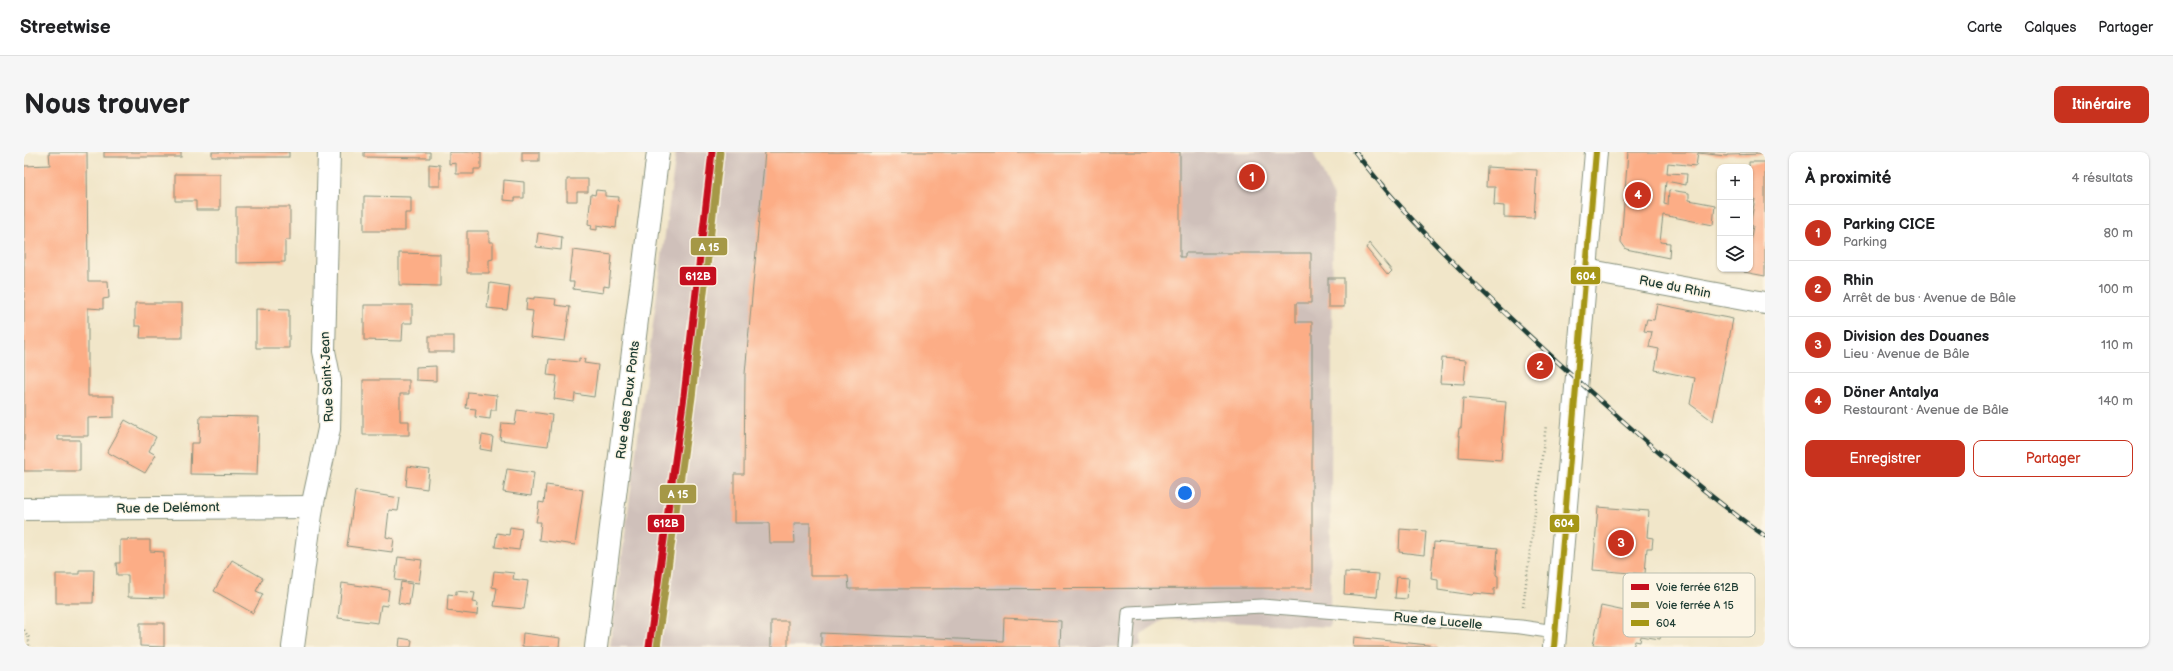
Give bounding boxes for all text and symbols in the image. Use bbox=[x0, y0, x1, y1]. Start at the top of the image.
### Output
text: Streetwise bbox=[20, 16, 111, 39]
text: Carte bbox=[1967, 19, 2002, 36]
text: Calques bbox=[2024, 19, 2076, 36]
text: Partager bbox=[2098, 19, 2153, 36]
button: Itinéraire bbox=[2054, 86, 2149, 123]
text: Nous trouver bbox=[24, 88, 190, 121]
pin: 1 bbox=[1239, 162, 1265, 192]
map controls bbox=[1717, 164, 1753, 272]
button: + bbox=[1717, 164, 1753, 200]
text: À proximité bbox=[1805, 168, 1891, 188]
text: 4 résultats bbox=[2071, 170, 2133, 186]
pin: 4 bbox=[1625, 180, 1651, 210]
button: − bbox=[1717, 200, 1753, 236]
text: Parking CICE bbox=[1843, 215, 1935, 234]
text: 1 bbox=[1815, 225, 1821, 241]
text: 80 m bbox=[2104, 225, 2133, 241]
text: Parking bbox=[1843, 234, 1887, 250]
button: layers bbox=[1717, 236, 1753, 272]
line badge: A 15 bbox=[690, 237, 728, 256]
text: A 15 bbox=[698, 241, 720, 254]
line badge: 612B bbox=[679, 266, 717, 286]
line badge: 604 bbox=[1570, 266, 1601, 285]
text: 612B bbox=[685, 270, 711, 283]
text: 604 bbox=[1576, 270, 1597, 283]
text: Rhin bbox=[1843, 271, 1874, 290]
street label: Rue du Rhin bbox=[1638, 272, 1712, 302]
text: 2 bbox=[1814, 281, 1822, 297]
text: 100 m bbox=[2098, 281, 2133, 297]
text: Arrêt de bus · Avenue de Bâle bbox=[1843, 290, 2016, 306]
text: Division des Douanes bbox=[1843, 327, 1989, 346]
street label: Rue Saint-Jean bbox=[317, 331, 337, 423]
text: 3 bbox=[1814, 337, 1822, 353]
text: 110 m bbox=[2101, 337, 2133, 353]
street label: Rue des Deux Ponts bbox=[613, 339, 643, 460]
text: Lieu · Avenue de Bâle bbox=[1843, 346, 1970, 362]
pin: 2 bbox=[1527, 351, 1553, 381]
text: Döner Antalya bbox=[1843, 383, 1939, 402]
text: 4 bbox=[1814, 393, 1822, 409]
text: 140 m bbox=[2098, 393, 2133, 409]
text: Restaurant · Avenue de Bâle bbox=[1843, 402, 2009, 418]
button: Enregistrer bbox=[1805, 440, 1965, 477]
button: Partager bbox=[1973, 440, 2133, 477]
your location bbox=[1175, 483, 1195, 503]
line badge: A 15 bbox=[659, 484, 697, 504]
text: A 15 bbox=[667, 488, 689, 501]
street label: Rue de Delémont bbox=[116, 499, 220, 517]
line badge: 612B bbox=[647, 514, 685, 533]
line badge: 604 bbox=[1549, 514, 1580, 533]
text: 612B bbox=[653, 517, 679, 530]
text: 604 bbox=[1554, 517, 1575, 530]
pin: 3 bbox=[1608, 528, 1634, 558]
legend bbox=[1623, 573, 1755, 637]
text: Voie ferrée 612B bbox=[1656, 581, 1739, 594]
text: Voie ferrée A 15 bbox=[1656, 599, 1734, 612]
street label: Rue de Lucelle bbox=[1393, 609, 1483, 633]
text: 604 bbox=[1656, 617, 1676, 630]

